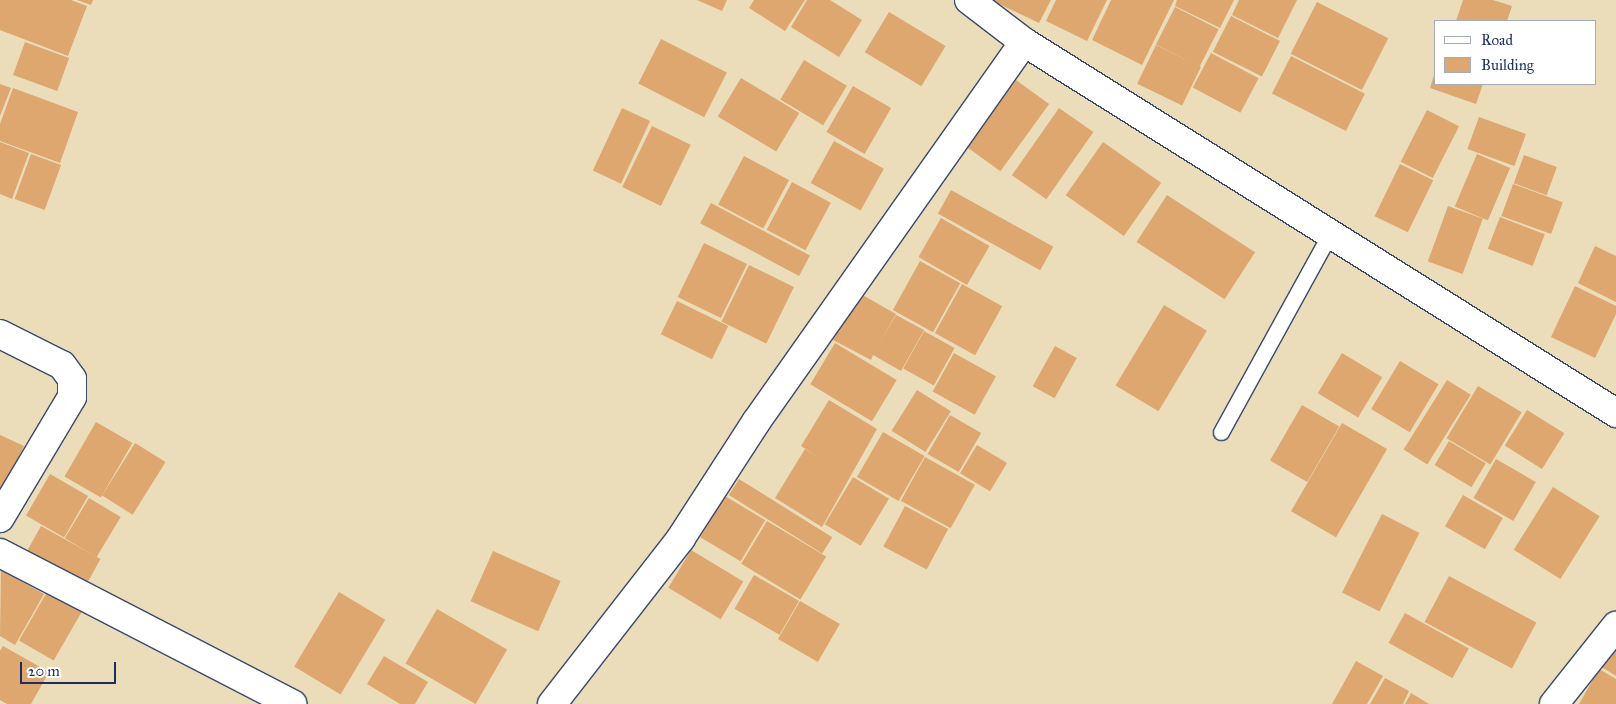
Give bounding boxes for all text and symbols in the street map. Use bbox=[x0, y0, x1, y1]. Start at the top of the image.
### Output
legend bbox=[1434, 20, 1596, 85]
text: Road bbox=[1481, 31, 1513, 49]
text: Building bbox=[1481, 56, 1534, 74]
scale bar bbox=[22, 652, 119, 684]
text: 20 m bbox=[28, 662, 60, 680]

